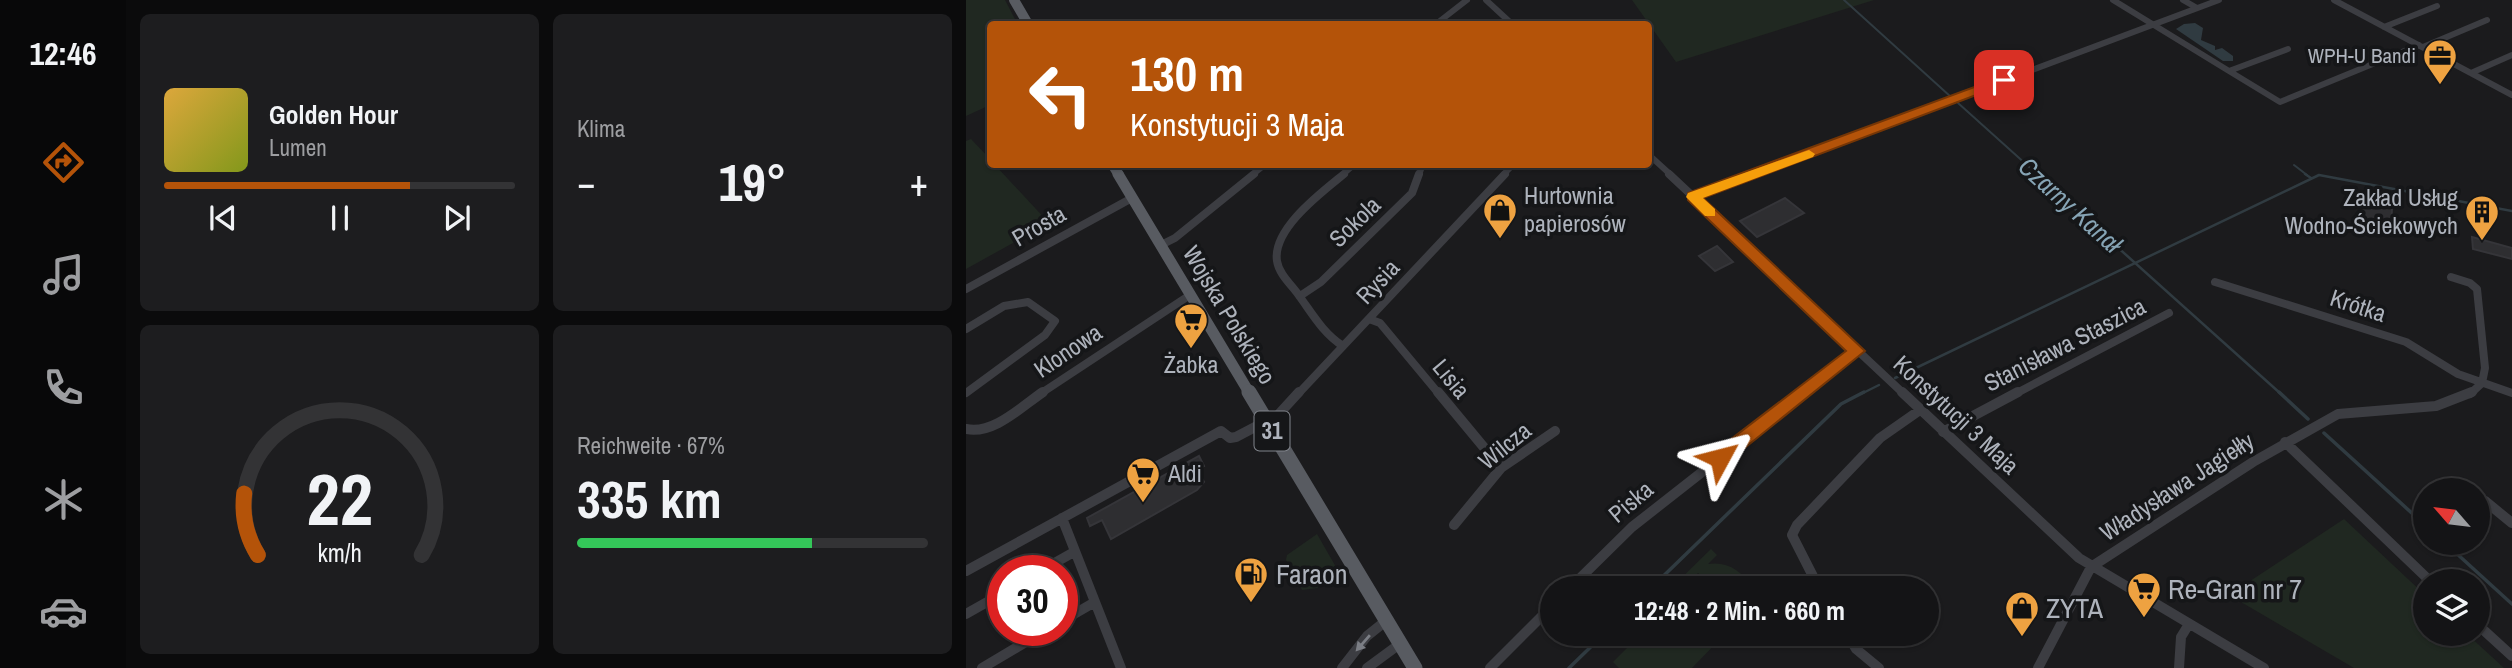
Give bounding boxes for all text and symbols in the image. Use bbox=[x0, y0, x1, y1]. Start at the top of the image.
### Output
text: 12:46 bbox=[29, 32, 97, 75]
office icon: WPH-U Bandi bbox=[2421, 37, 2459, 86]
text: 130 m bbox=[1130, 40, 1244, 106]
place label: WPH-U Bandi bbox=[2308, 41, 2416, 70]
icon: left bbox=[1015, 49, 1106, 140]
pin bbox=[1974, 50, 2034, 110]
icon: arrive bbox=[1985, 61, 2023, 99]
text: Golden Hour bbox=[269, 97, 398, 132]
text: Konstytucji 3 Maja bbox=[1130, 103, 1344, 146]
text: Klima bbox=[577, 113, 625, 144]
text: Lumen bbox=[269, 132, 327, 163]
icon: directions bbox=[39, 138, 88, 187]
text: 19° bbox=[718, 147, 787, 217]
water label: Czarny Kanał bbox=[2011, 149, 2131, 262]
text: − bbox=[577, 157, 595, 208]
text: + bbox=[910, 157, 928, 208]
place label: Hurtownia papierosów bbox=[1524, 179, 1627, 239]
place label: Zakład Usług Wodno-Ściekowych bbox=[2284, 181, 2458, 241]
street label: Sokola bbox=[1322, 189, 1387, 254]
shop icon: Hurtownia papierosów bbox=[1481, 191, 1519, 240]
building icon: Zakład Usług Wodno-Ściekowych bbox=[2463, 193, 2501, 242]
street label: Prosta bbox=[1006, 197, 1071, 253]
icon: previous bbox=[204, 199, 242, 237]
icon: pause bbox=[321, 199, 359, 237]
icon: next bbox=[438, 199, 476, 237]
street label: Wojska Polskiego bbox=[1176, 239, 1284, 390]
icon: music bbox=[39, 250, 88, 299]
street label: Rysia bbox=[1348, 252, 1406, 311]
street label: Krótka bbox=[2326, 281, 2390, 329]
street label: Stanisława Staszica bbox=[1978, 290, 2151, 399]
supermarket icon: Żabka bbox=[1172, 301, 1210, 350]
street label: Klonowa bbox=[1027, 316, 1108, 385]
place label: Żabka bbox=[1164, 348, 1218, 380]
street label: Konstytucji 3 Maja bbox=[1887, 348, 2026, 481]
street label: Lisia bbox=[1426, 352, 1478, 405]
icon: phone bbox=[39, 363, 88, 412]
road number: 31 bbox=[1254, 412, 1290, 450]
street label: Wilcza bbox=[1471, 414, 1537, 476]
position arrow bbox=[1683, 421, 1757, 495]
street label: Władysława Jagiełły bbox=[2093, 424, 2260, 548]
text: Reichweite · 67% bbox=[577, 430, 725, 461]
text: 22 bbox=[306, 451, 373, 549]
supermarket icon: Aldi bbox=[1124, 455, 1162, 504]
place label: Aldi bbox=[1167, 457, 1202, 489]
text: 335 km bbox=[577, 464, 722, 534]
street label: Piska bbox=[1601, 473, 1660, 529]
icon: climate bbox=[39, 475, 88, 524]
north arrow bbox=[2413, 478, 2490, 555]
map controls bbox=[2413, 478, 2490, 646]
text: km/h bbox=[317, 536, 362, 570]
speed limit sign: 30 bbox=[987, 555, 1078, 646]
fuel station icon: Faraon bbox=[1232, 555, 1270, 604]
place label: Faraon bbox=[1276, 555, 1348, 593]
button: layers bbox=[2413, 569, 2490, 646]
supermarket icon: Re-Gran nr 7 bbox=[2125, 570, 2163, 619]
place label: Re-Gran nr 7 bbox=[2168, 570, 2302, 608]
icon: car bbox=[39, 587, 88, 636]
shop icon: ZYTA bbox=[2003, 589, 2041, 638]
place label: ZYTA bbox=[2046, 589, 2104, 627]
text: 12:48 · 2 Min. · 660 m bbox=[1634, 593, 1845, 628]
one-way arrow bbox=[1356, 634, 1371, 651]

